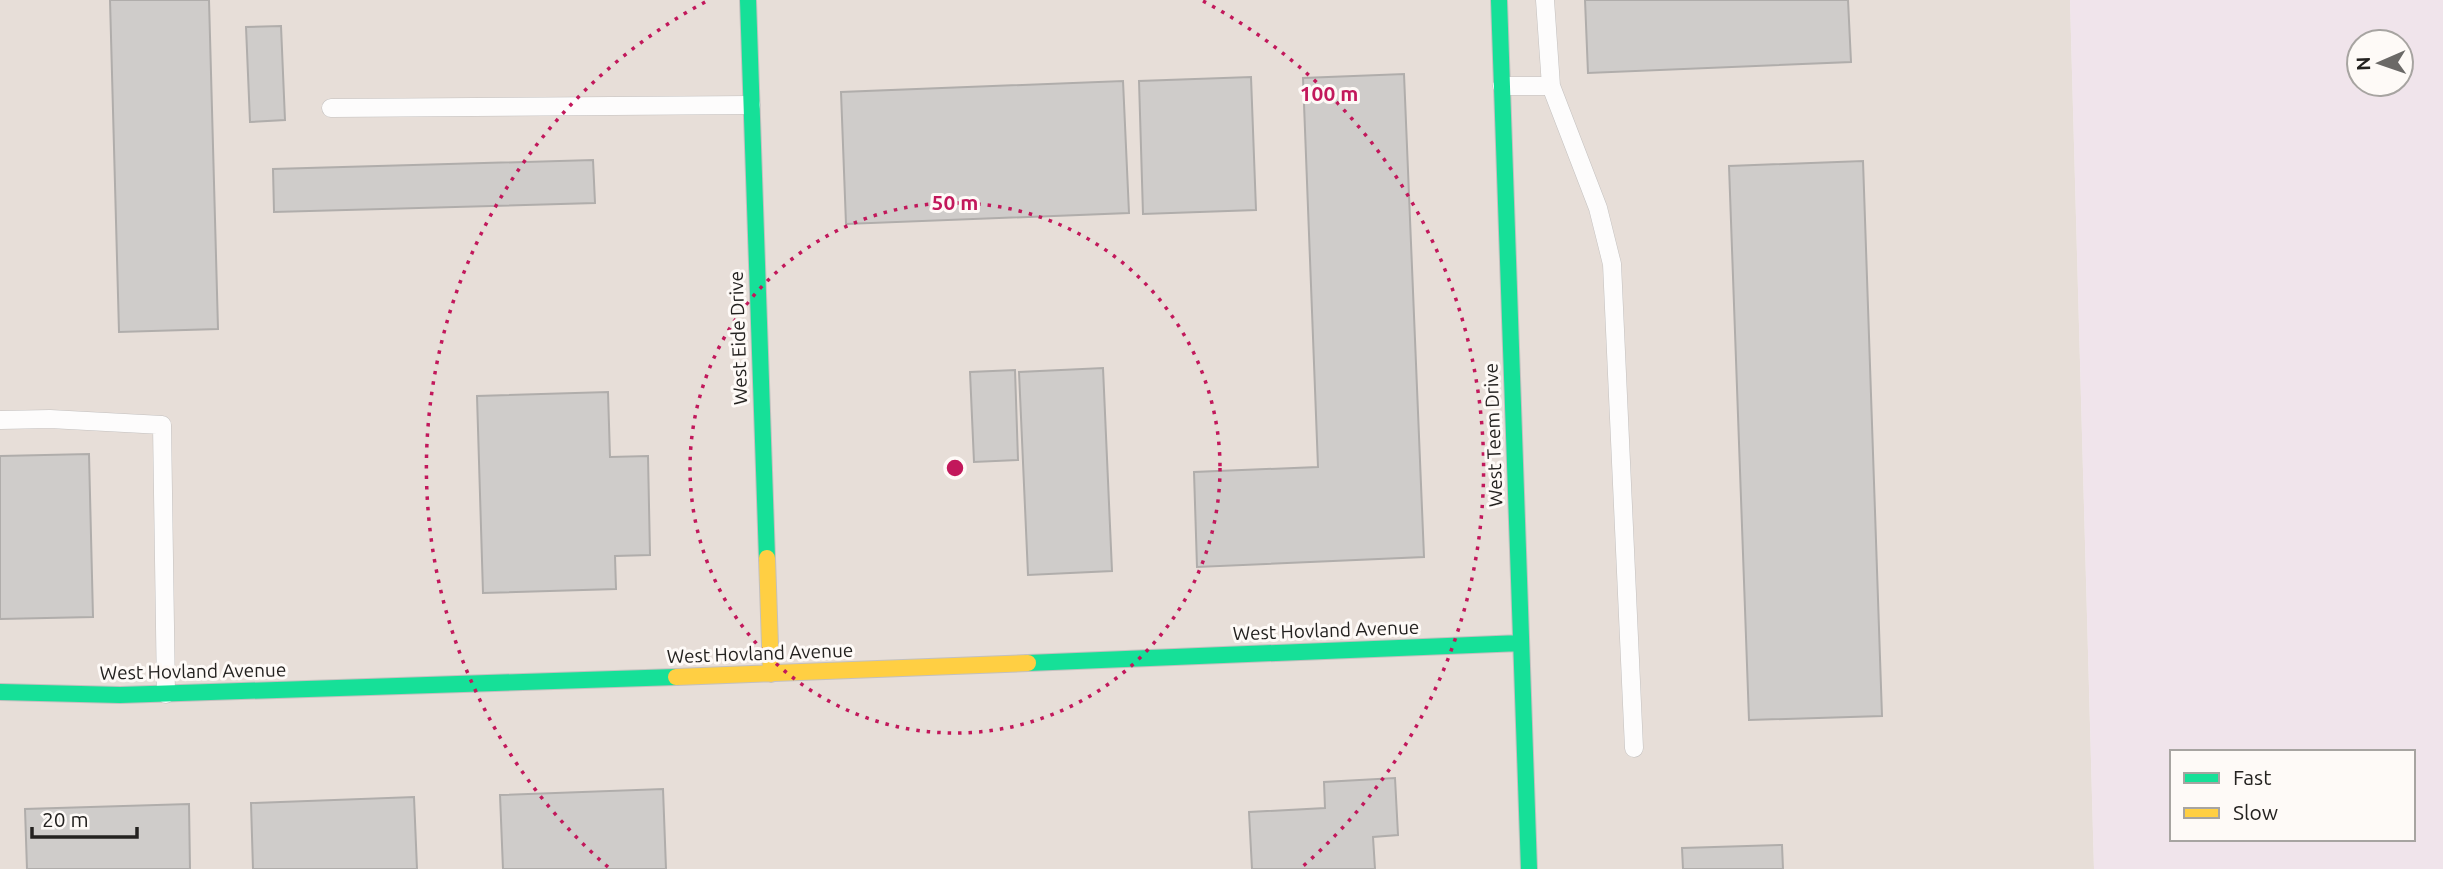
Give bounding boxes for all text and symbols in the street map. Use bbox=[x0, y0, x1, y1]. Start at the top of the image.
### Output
north arrow bbox=[2345, 28, 2415, 98]
text: N bbox=[2352, 56, 2374, 71]
text: 100 m bbox=[1300, 81, 1358, 105]
text: 50 m bbox=[932, 190, 978, 214]
street label: West Eide Drive bbox=[725, 271, 751, 405]
street label: West Teem Drive bbox=[1479, 363, 1507, 507]
centre of rings bbox=[943, 456, 967, 480]
street label: West Hovland Avenue bbox=[1232, 616, 1420, 644]
street label: West Hovland Avenue bbox=[666, 639, 854, 667]
street label: West Hovland Avenue bbox=[100, 658, 286, 684]
legend bbox=[2170, 750, 2415, 841]
text: Fast bbox=[2233, 765, 2271, 789]
scale bar bbox=[32, 796, 136, 840]
text: Slow bbox=[2233, 800, 2278, 824]
text: 20 m bbox=[42, 807, 89, 831]

